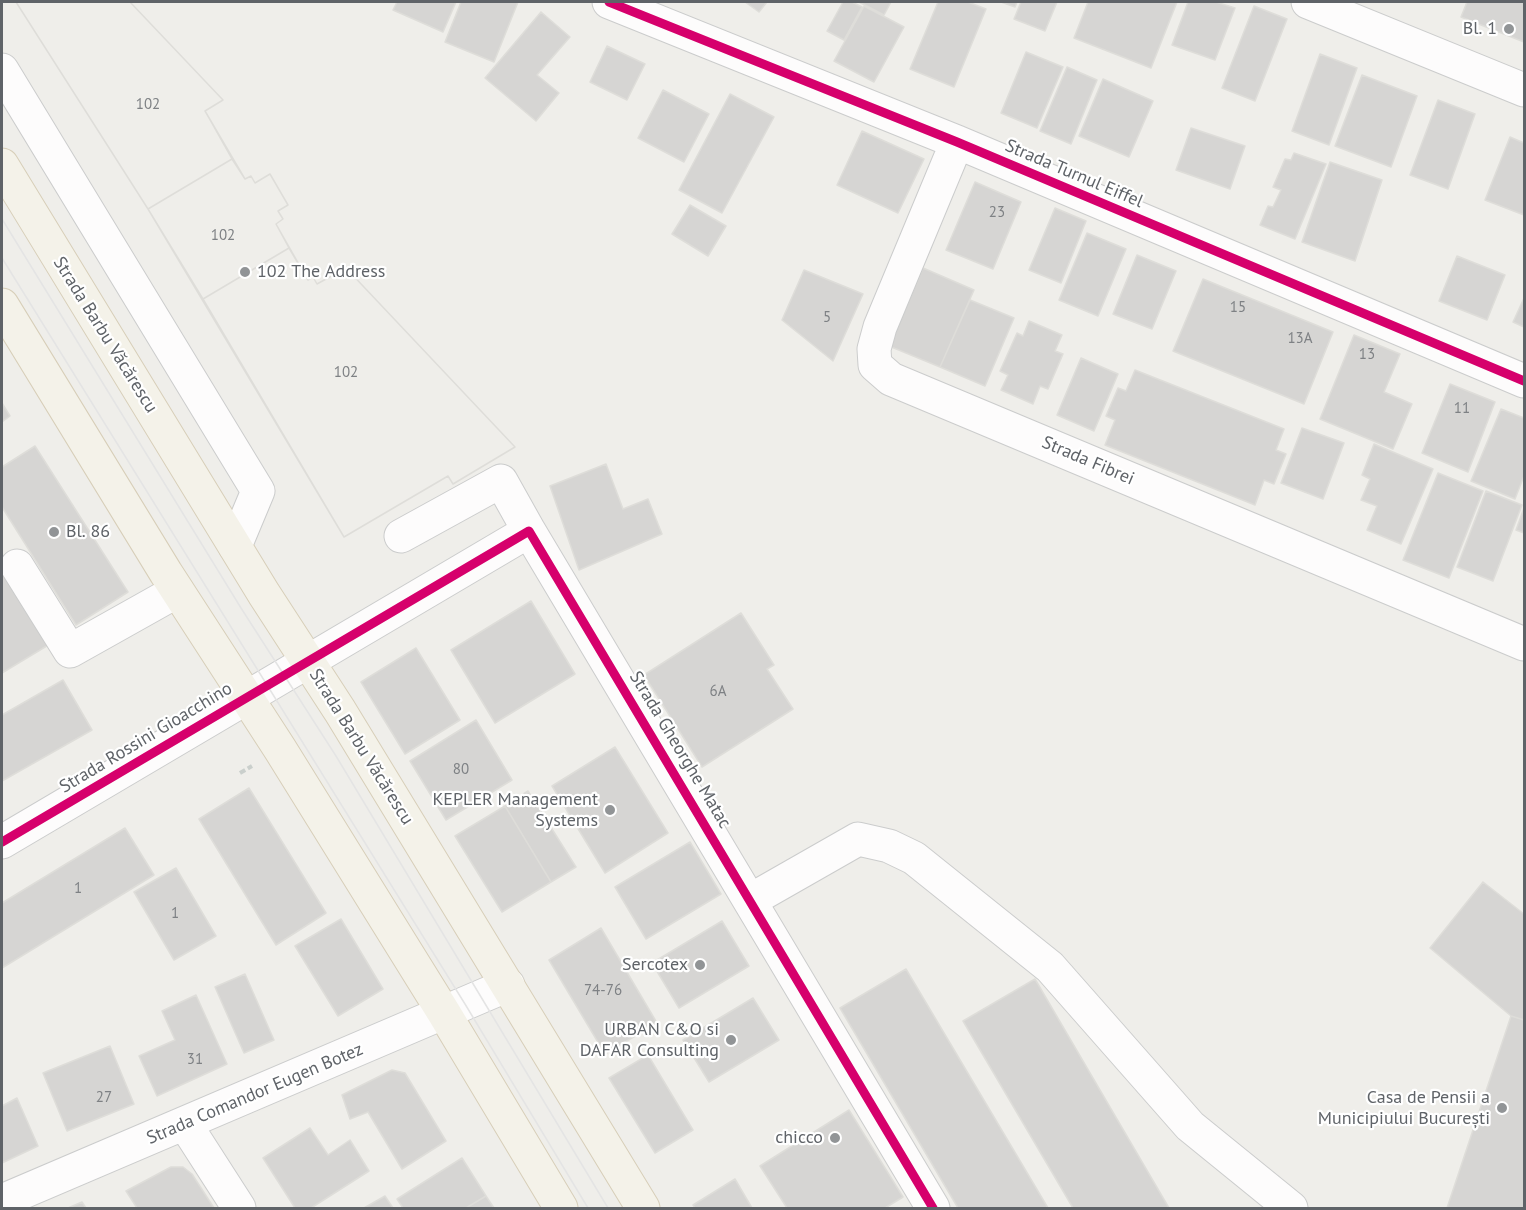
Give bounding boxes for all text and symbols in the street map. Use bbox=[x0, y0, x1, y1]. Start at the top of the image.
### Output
place label: Bl. 1 bbox=[1463, 18, 1497, 40]
marker: Bl. 1 bbox=[1502, 22, 1516, 36]
house number: 102 bbox=[136, 96, 160, 114]
street label: Strada Turnul Eiffel bbox=[1002, 135, 1146, 213]
house number: 23 bbox=[989, 204, 1005, 222]
house number: 102 bbox=[211, 227, 235, 245]
street label: Strada Barbu Văcărescu bbox=[48, 253, 162, 417]
place label: 102 The Address bbox=[257, 261, 385, 283]
marker: 102 The Address bbox=[238, 265, 252, 279]
house number: 15 bbox=[1230, 299, 1246, 317]
house number: 5 bbox=[823, 309, 831, 327]
house number: 13A bbox=[1287, 330, 1313, 348]
house number: 13 bbox=[1359, 346, 1375, 364]
house number: 102 bbox=[334, 364, 358, 382]
house number: 11 bbox=[1454, 400, 1470, 418]
street label: Strada Fibrei bbox=[1039, 432, 1137, 490]
place label: Bl. 86 bbox=[66, 521, 110, 543]
marker: Bl. 86 bbox=[47, 525, 61, 539]
street label: Strada Barbu Văcărescu bbox=[304, 665, 418, 829]
street label: Strada Gheorghe Matac bbox=[625, 668, 735, 832]
street label: Strada Rossini Gioacchino bbox=[56, 678, 236, 798]
house number: 6A bbox=[710, 683, 726, 701]
house number: 80 bbox=[453, 761, 469, 779]
place label: KEPLER Management Systems bbox=[432, 789, 598, 832]
marker: KEPLER Management Systems bbox=[603, 803, 617, 817]
house number: 1 bbox=[74, 880, 82, 898]
house number: 1 bbox=[171, 905, 179, 923]
place label: Sercotex bbox=[622, 954, 688, 976]
marker: Sercotex bbox=[693, 958, 707, 972]
house number: 74-76 bbox=[584, 982, 622, 1000]
place label: URBAN C&O si DAFAR Consulting bbox=[580, 1019, 719, 1062]
marker: URBAN C&O si DAFAR Consulting bbox=[724, 1033, 738, 1047]
street label: Strada Comandor Eugen Botez bbox=[144, 1039, 366, 1149]
house number: 31 bbox=[187, 1051, 203, 1069]
place label: Casa de Pensii a Municipiului București bbox=[1318, 1087, 1490, 1130]
house number: 27 bbox=[96, 1089, 112, 1107]
marker: Casa de Pensii a Municipiului București bbox=[1495, 1101, 1509, 1115]
place label: chicco bbox=[775, 1127, 823, 1149]
marker: chicco bbox=[828, 1131, 842, 1145]

